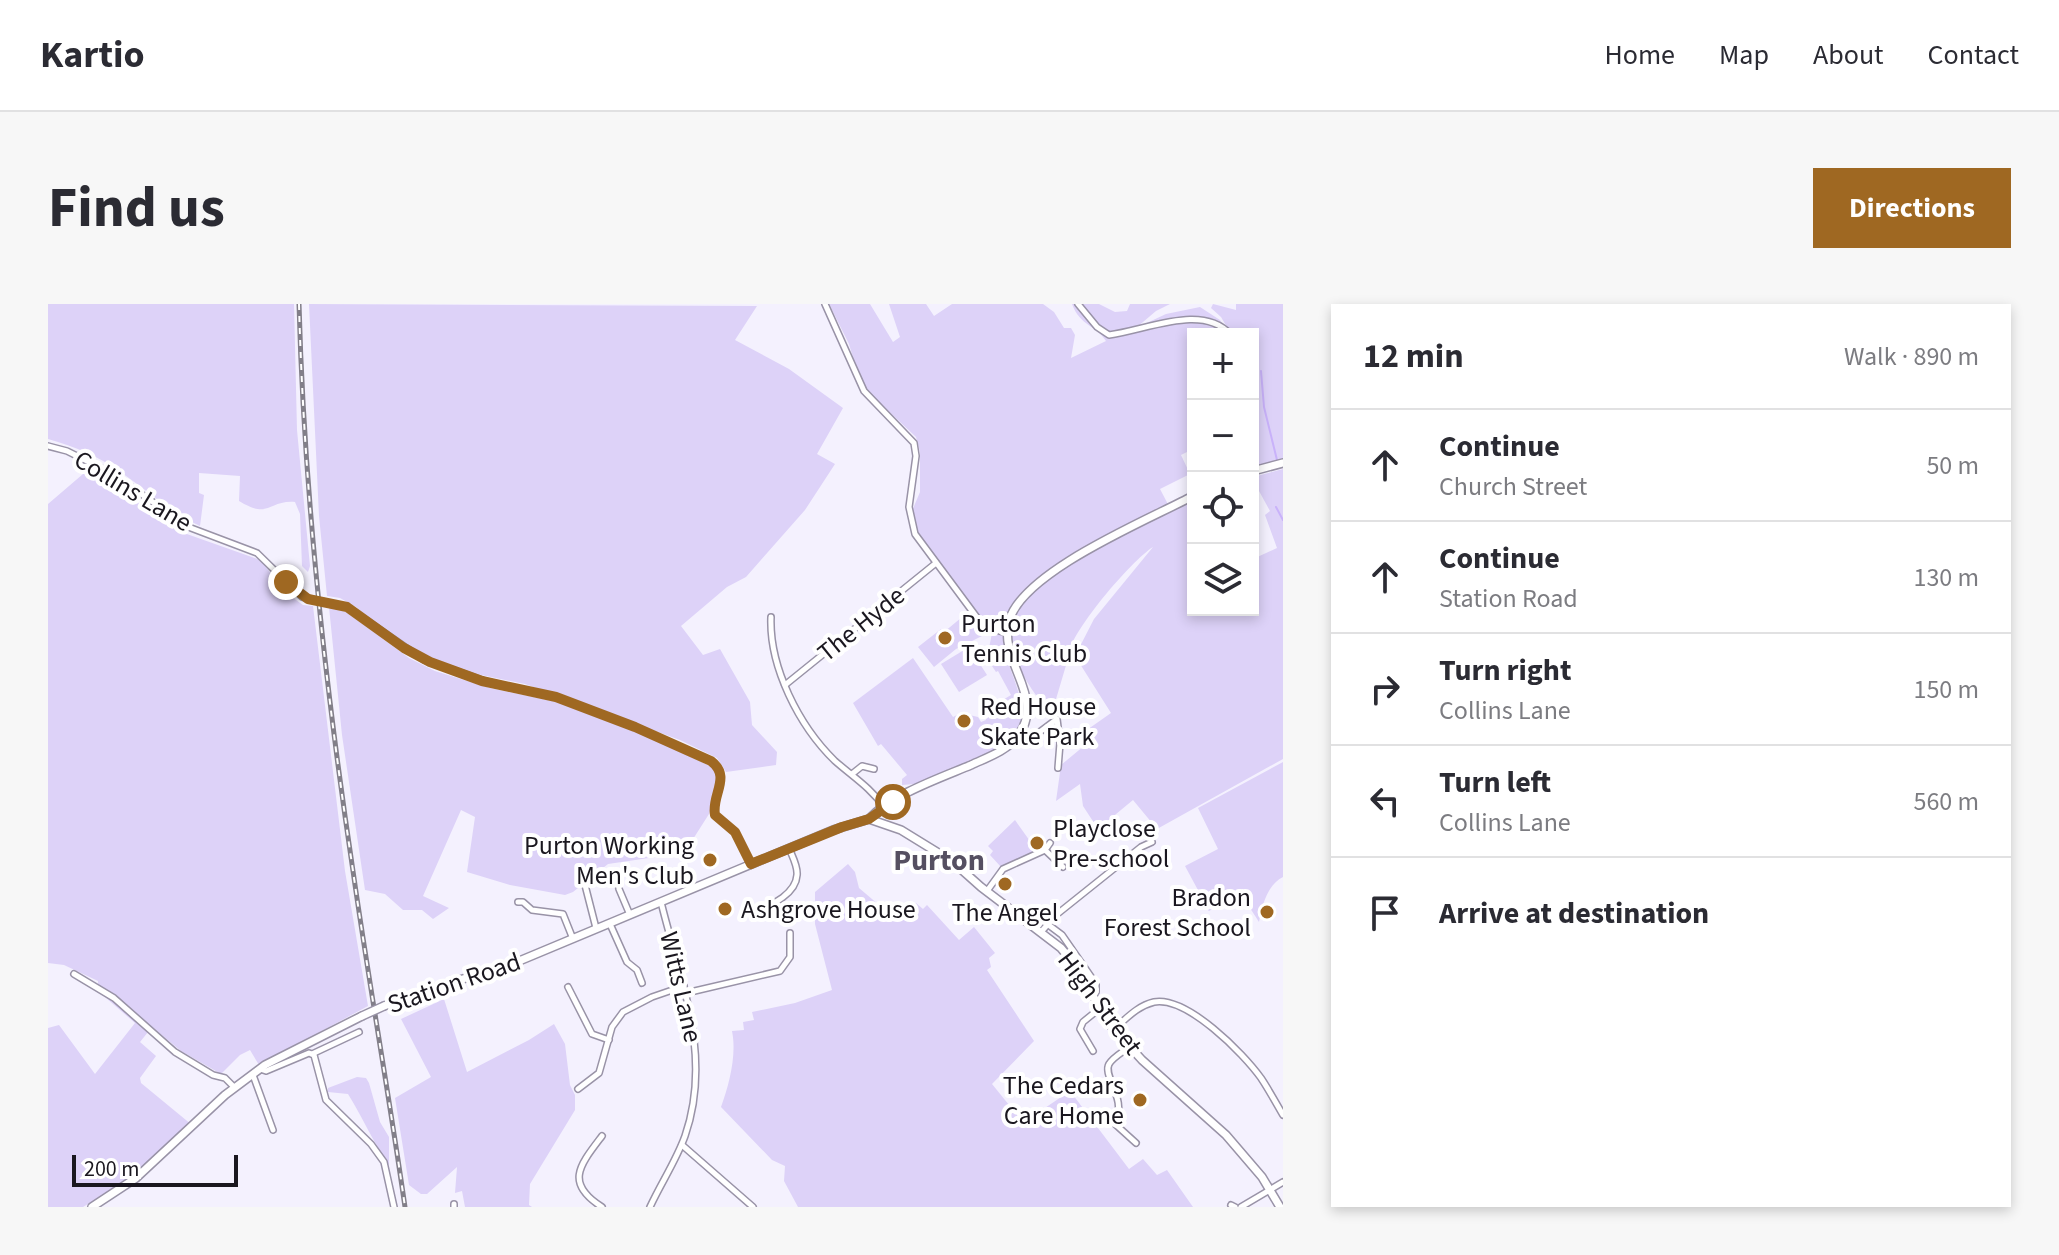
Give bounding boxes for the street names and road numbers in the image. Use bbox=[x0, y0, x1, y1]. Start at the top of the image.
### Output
street label: Collins Lane bbox=[67, 441, 199, 541]
street label: The Hyde bbox=[810, 577, 912, 671]
street label: Witts Lane bbox=[650, 928, 712, 1046]
street label: Station Road bbox=[382, 943, 526, 1023]
street label: High Street bbox=[1049, 944, 1151, 1063]

